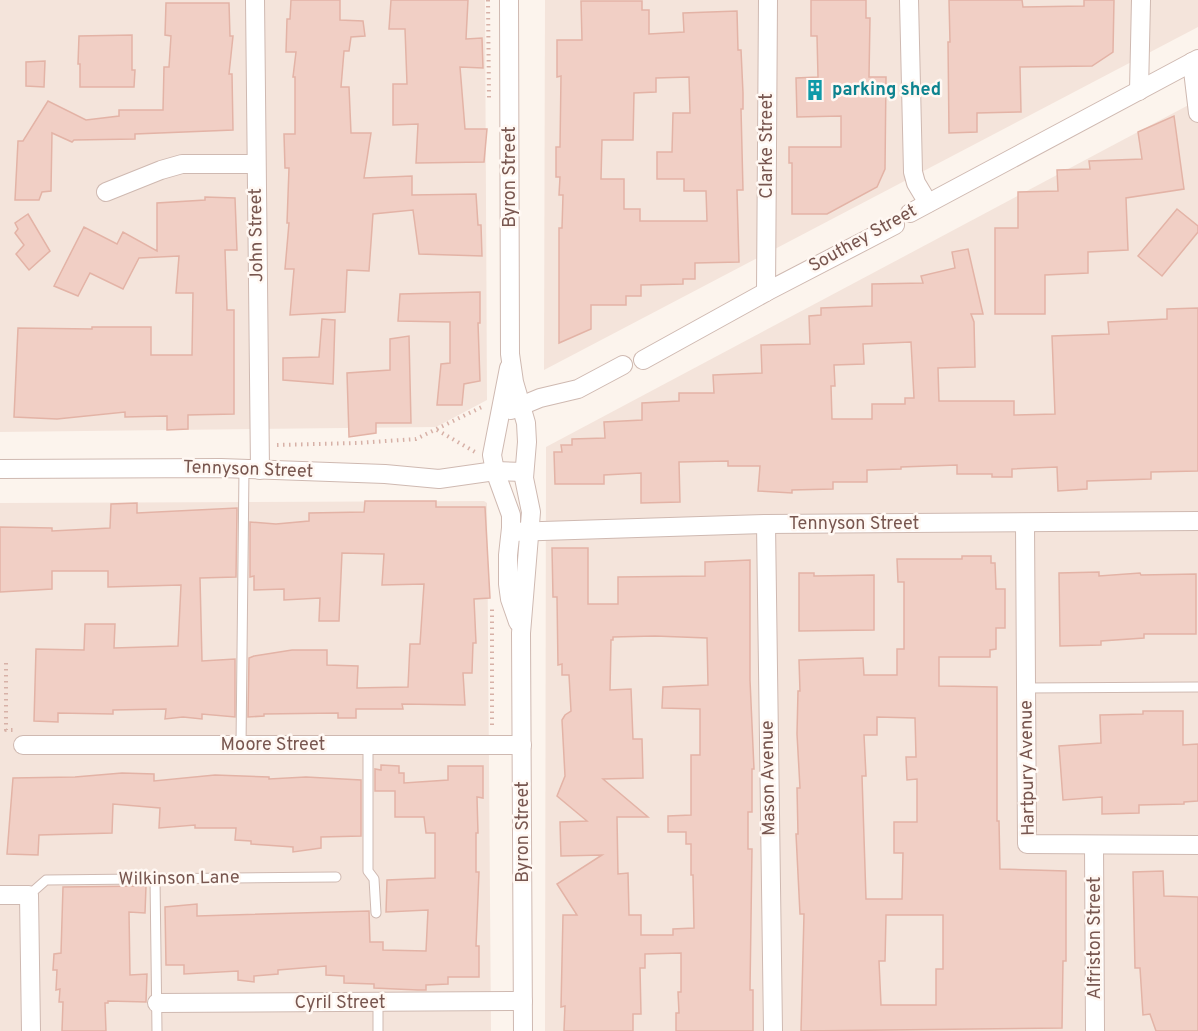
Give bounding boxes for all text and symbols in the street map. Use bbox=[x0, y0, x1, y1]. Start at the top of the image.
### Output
building icon: parking shed bbox=[803, 78, 827, 102]
place label: parking shed bbox=[832, 79, 941, 102]
street label: Clarke Street bbox=[756, 93, 779, 199]
street label: Byron Street bbox=[499, 126, 522, 228]
street label: John Street bbox=[245, 188, 269, 282]
street label: Southey Street bbox=[805, 200, 921, 278]
street label: Tennyson Street bbox=[182, 456, 314, 484]
street label: Tennyson Street bbox=[789, 513, 919, 536]
street label: Hartpury Avenue bbox=[1015, 700, 1041, 836]
street label: Mason Avenue bbox=[756, 720, 782, 836]
street label: Moore Street bbox=[221, 734, 325, 757]
street label: Byron Street bbox=[512, 781, 535, 883]
street label: Wilkinson Lane bbox=[118, 866, 240, 892]
street label: Alfriston Street bbox=[1084, 876, 1107, 1000]
street label: Cyril Street bbox=[294, 992, 386, 1015]

